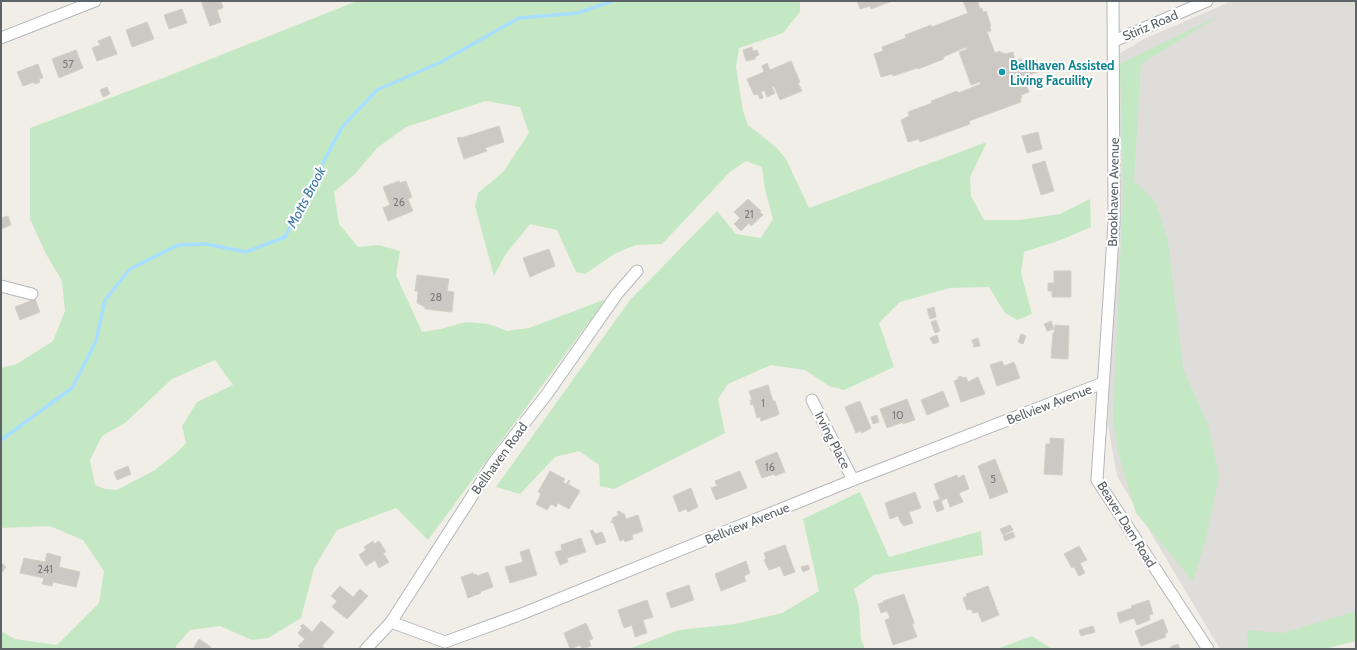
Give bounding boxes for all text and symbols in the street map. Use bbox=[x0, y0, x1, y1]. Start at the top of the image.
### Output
street label: Stiriz Road bbox=[1120, 6, 1180, 44]
house number: 57 bbox=[62, 57, 74, 71]
place label: Bellhaven Assisted Living Facuility bbox=[1010, 57, 1115, 88]
marker: Bellhaven Assisted Living Facuility bbox=[997, 67, 1007, 77]
street label: Brookhaven Avenue bbox=[1104, 137, 1122, 247]
water label: Motts Brook bbox=[282, 162, 330, 232]
house number: 26 bbox=[393, 195, 405, 209]
house number: 21 bbox=[744, 207, 754, 221]
house number: 28 bbox=[430, 290, 442, 304]
street label: Bellview Avenue bbox=[1004, 380, 1094, 428]
house number: 1 bbox=[761, 396, 765, 410]
house number: 10 bbox=[892, 408, 904, 422]
street label: Irving Place bbox=[812, 409, 854, 472]
street label: Bellhaven Road bbox=[468, 419, 530, 497]
house number: 16 bbox=[765, 460, 775, 474]
house number: 5 bbox=[990, 472, 996, 486]
street label: Beaver Dam Road bbox=[1094, 478, 1160, 570]
street label: Bellview Avenue bbox=[702, 499, 792, 547]
house number: 241 bbox=[37, 562, 53, 576]

